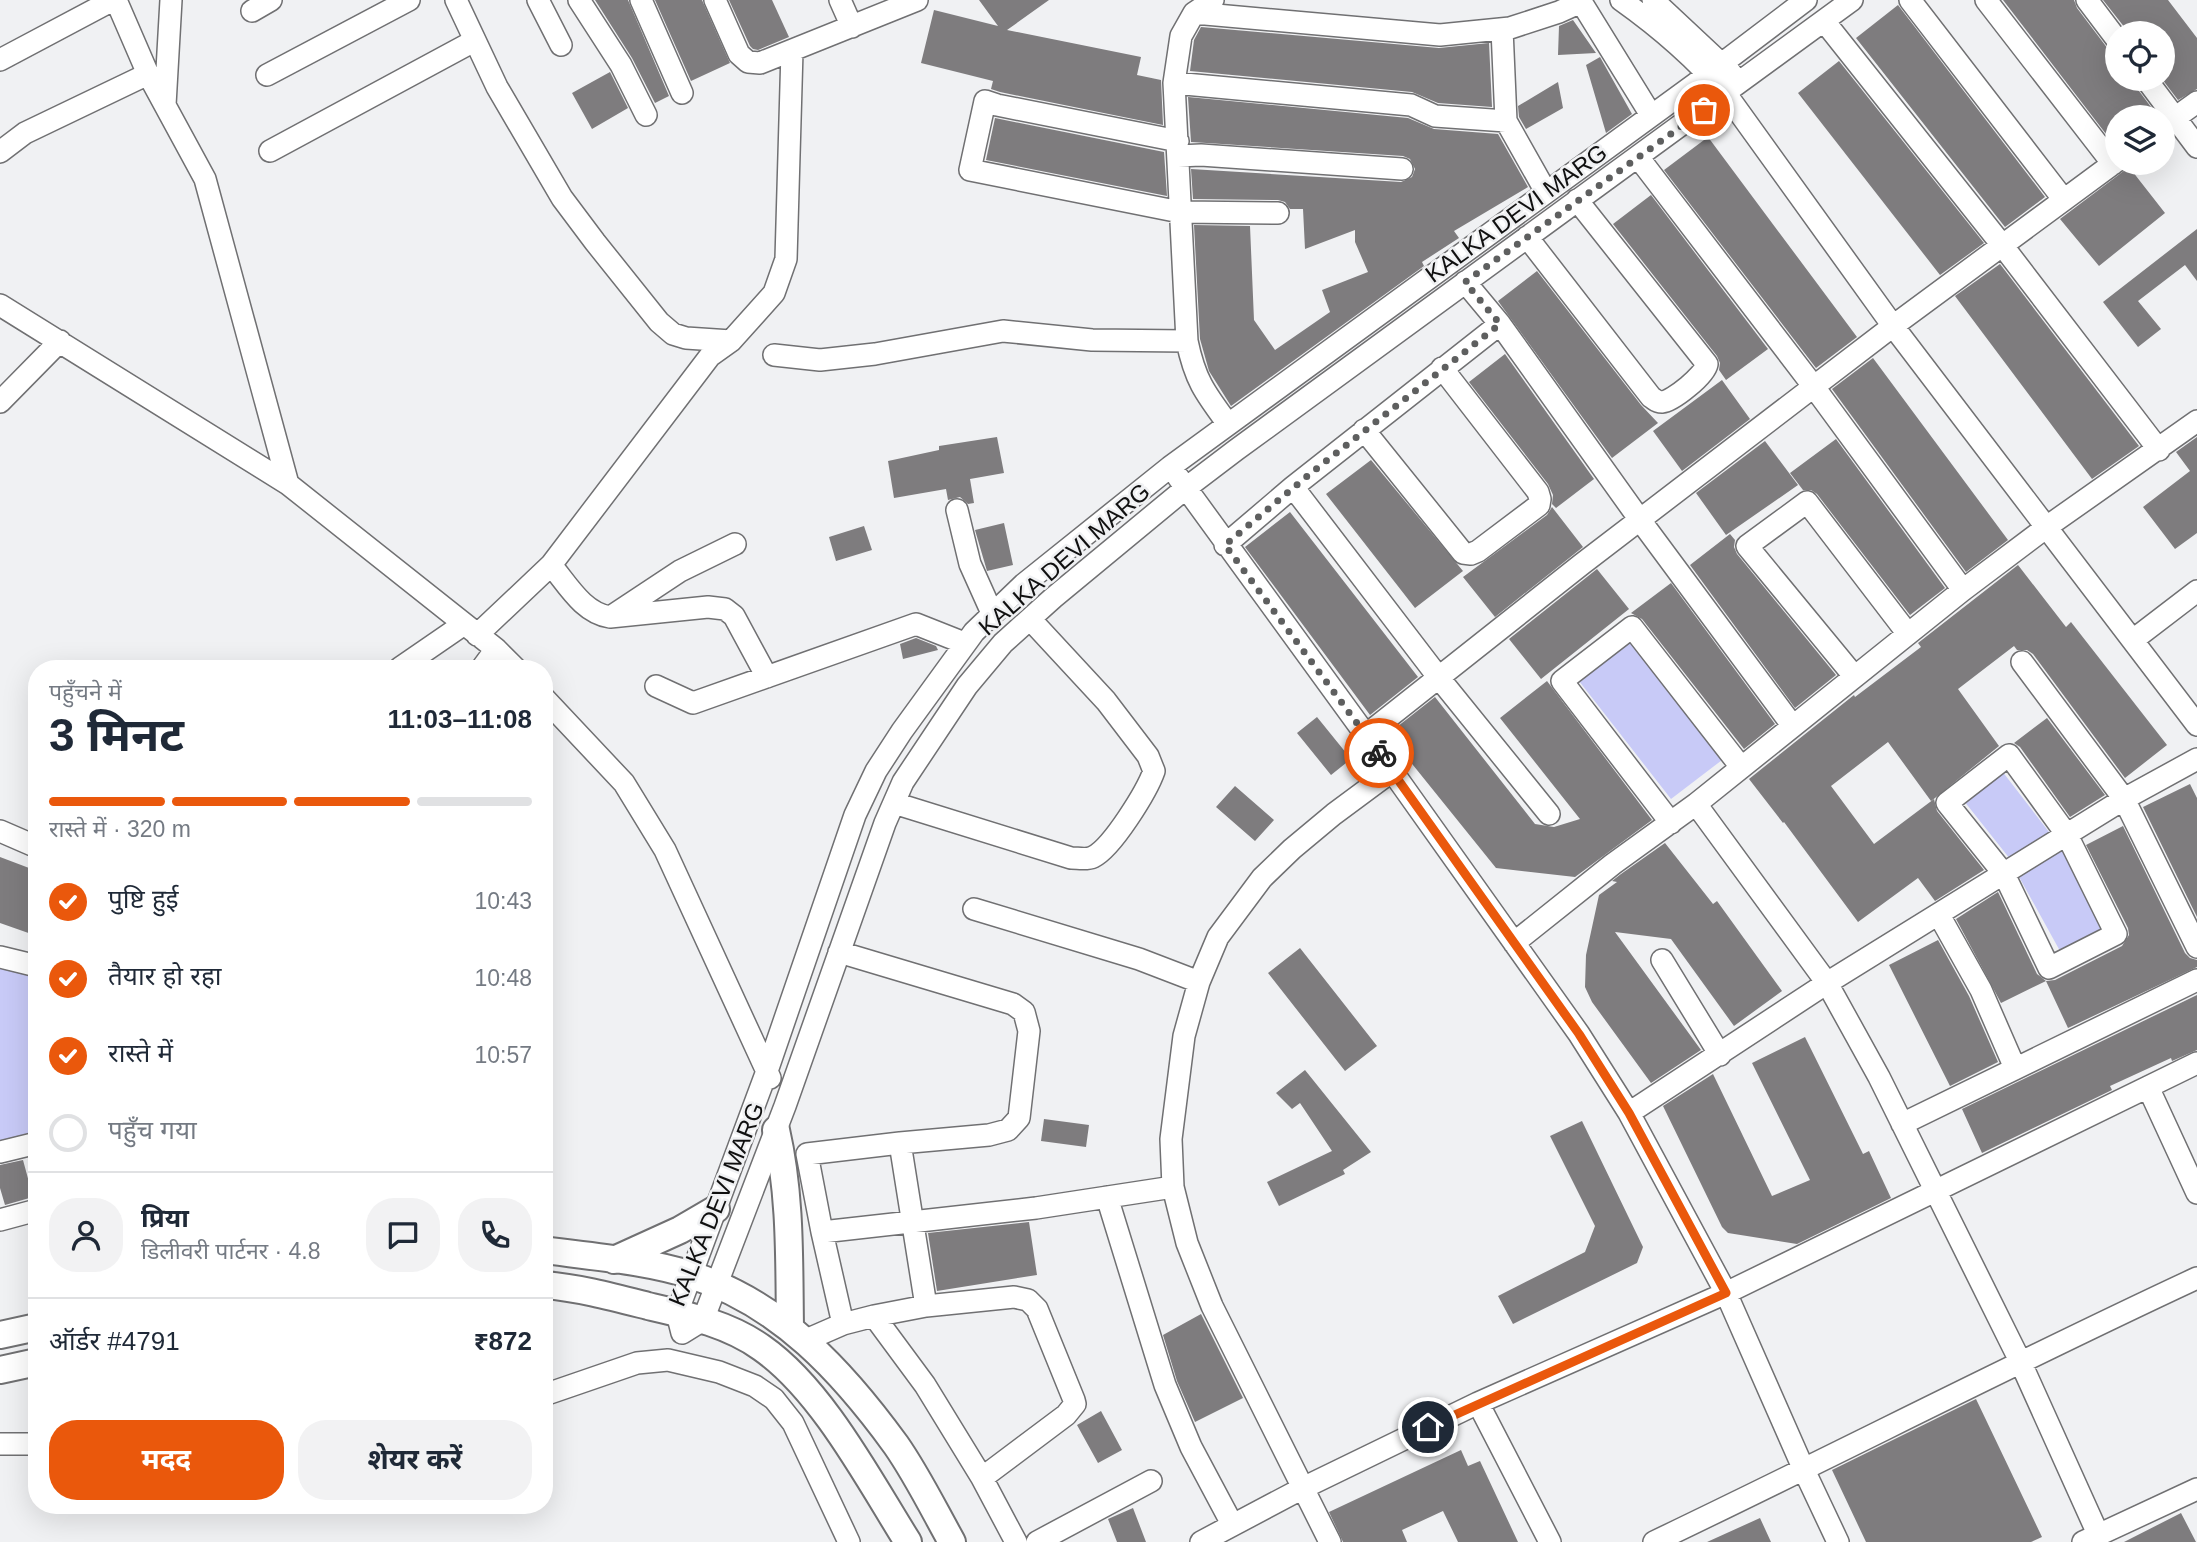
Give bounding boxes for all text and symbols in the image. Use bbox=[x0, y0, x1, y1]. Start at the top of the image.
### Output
map controls bbox=[2105, 21, 2175, 175]
button: locate bbox=[2105, 21, 2175, 91]
pin bbox=[1674, 80, 1734, 140]
icon: bag bbox=[1685, 91, 1723, 129]
button: layers bbox=[2105, 105, 2175, 175]
street label: KALKA DEVI MARG bbox=[1420, 138, 1612, 288]
street label: KALKA DEVI MARG bbox=[973, 477, 1155, 641]
text: पहुँचने में bbox=[49, 679, 122, 705]
text: 11:03–11:08 bbox=[387, 704, 532, 734]
text: 3 मिनट bbox=[49, 709, 184, 761]
courier bbox=[1344, 718, 1414, 788]
icon: bike bbox=[1360, 734, 1398, 772]
text: रास्ते में · 320 m bbox=[49, 816, 191, 842]
icon: check bbox=[49, 883, 87, 921]
text: पुष्टि हुई bbox=[108, 884, 178, 914]
text: 10:43 bbox=[474, 888, 532, 914]
icon: check bbox=[49, 960, 87, 998]
text: तैयार हो रहा bbox=[108, 961, 221, 991]
text: 10:48 bbox=[474, 965, 532, 991]
icon: check bbox=[49, 1037, 87, 1075]
text: रास्ते में bbox=[108, 1038, 173, 1068]
text: 10:57 bbox=[474, 1042, 532, 1068]
street label: KALKA DEVI MARG bbox=[663, 1098, 769, 1310]
text: पहुँच गया bbox=[108, 1115, 197, 1145]
button: person bbox=[49, 1198, 123, 1272]
button: chat bbox=[366, 1198, 440, 1272]
button: phone bbox=[458, 1198, 532, 1272]
text: प्रिया bbox=[141, 1203, 189, 1233]
text: डिलीवरी पार्टनर · 4.8 bbox=[141, 1238, 321, 1264]
text: ऑर्डर #4791 bbox=[49, 1326, 180, 1356]
text: ₹872 bbox=[474, 1326, 532, 1356]
pin bbox=[1398, 1397, 1458, 1457]
icon: home bbox=[1409, 1408, 1447, 1446]
button: मदद bbox=[49, 1420, 284, 1500]
button: शेयर करें bbox=[298, 1420, 532, 1500]

